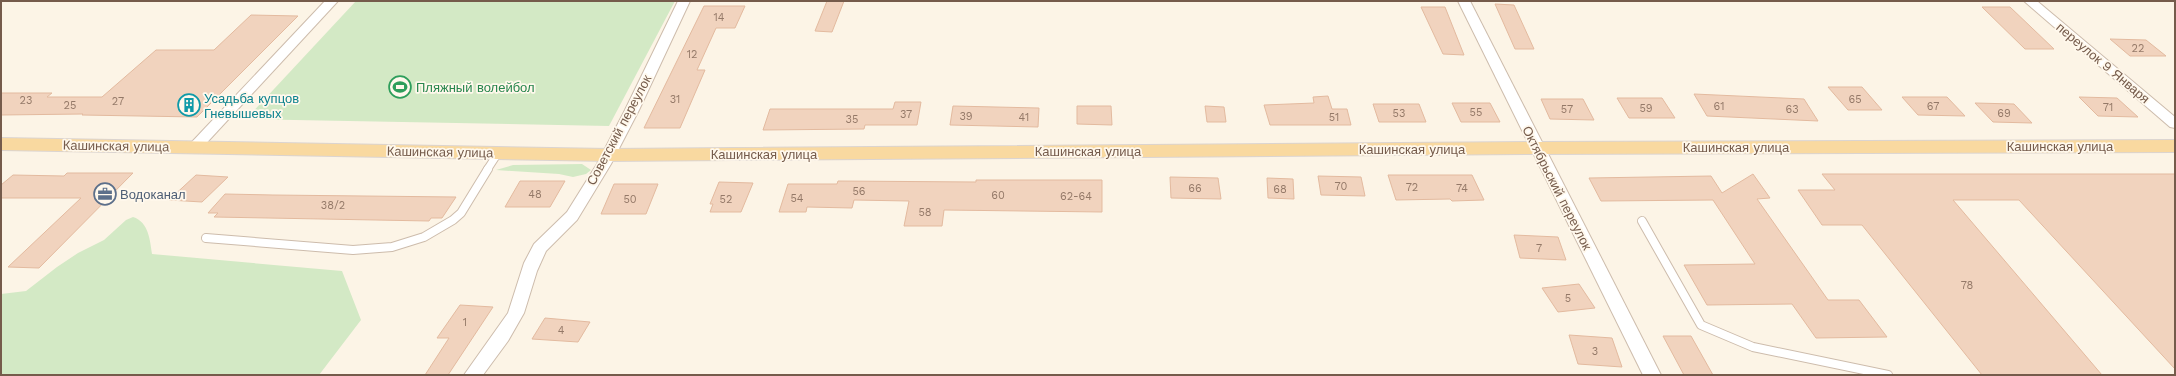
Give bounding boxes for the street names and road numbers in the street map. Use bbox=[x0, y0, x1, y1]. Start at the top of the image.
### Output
street label: переулок 9 Января bbox=[2053, 20, 2153, 106]
street label: Советский переулок bbox=[584, 72, 655, 188]
street label: Октябрьский переулок bbox=[1519, 124, 1595, 253]
street label: Кашинская улица bbox=[63, 138, 170, 154]
street label: Кашинская улица bbox=[2007, 139, 2114, 154]
street label: Кашинская улица bbox=[1683, 140, 1790, 155]
street label: Кашинская улица bbox=[1359, 142, 1466, 157]
street label: Кашинская улица bbox=[387, 144, 494, 160]
street label: Кашинская улица bbox=[1035, 144, 1142, 159]
street label: Кашинская улица bbox=[711, 147, 818, 162]

